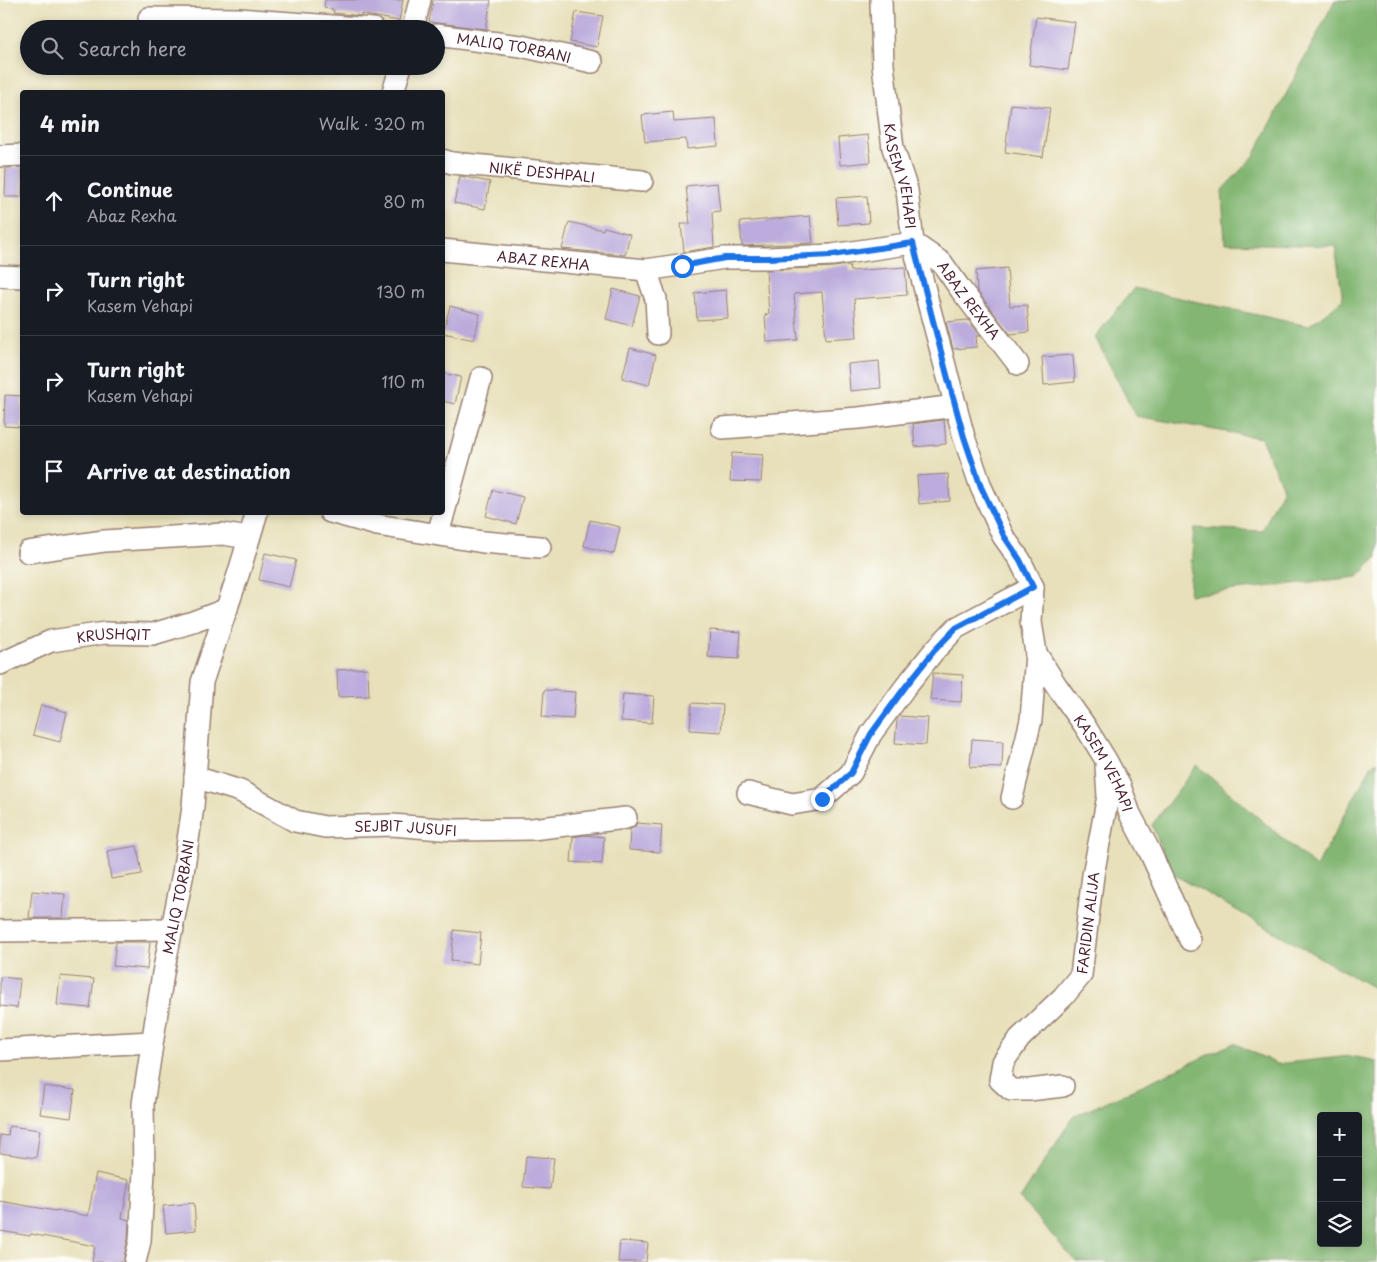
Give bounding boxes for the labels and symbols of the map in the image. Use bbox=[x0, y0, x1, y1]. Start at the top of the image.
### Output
street label: MALIQ TORBANI bbox=[455, 27, 573, 68]
street label: KASEM VEHAPI bbox=[880, 122, 922, 230]
street label: NIKË DESHPALI bbox=[488, 156, 596, 187]
street label: ABAZ REXHA bbox=[496, 245, 591, 275]
route start bbox=[671, 255, 694, 278]
street label: ABAZ REXHA bbox=[933, 256, 1006, 344]
street label: KRUSHQIT bbox=[75, 623, 151, 648]
street label: KASEM VEHAPI bbox=[1069, 710, 1139, 814]
route end bbox=[811, 788, 834, 811]
street label: SEJBIT JUSUFI bbox=[354, 814, 457, 841]
street label: MALIQ TORBANI bbox=[157, 838, 198, 956]
street label: FARIDIN ALIJA bbox=[1071, 870, 1104, 975]

